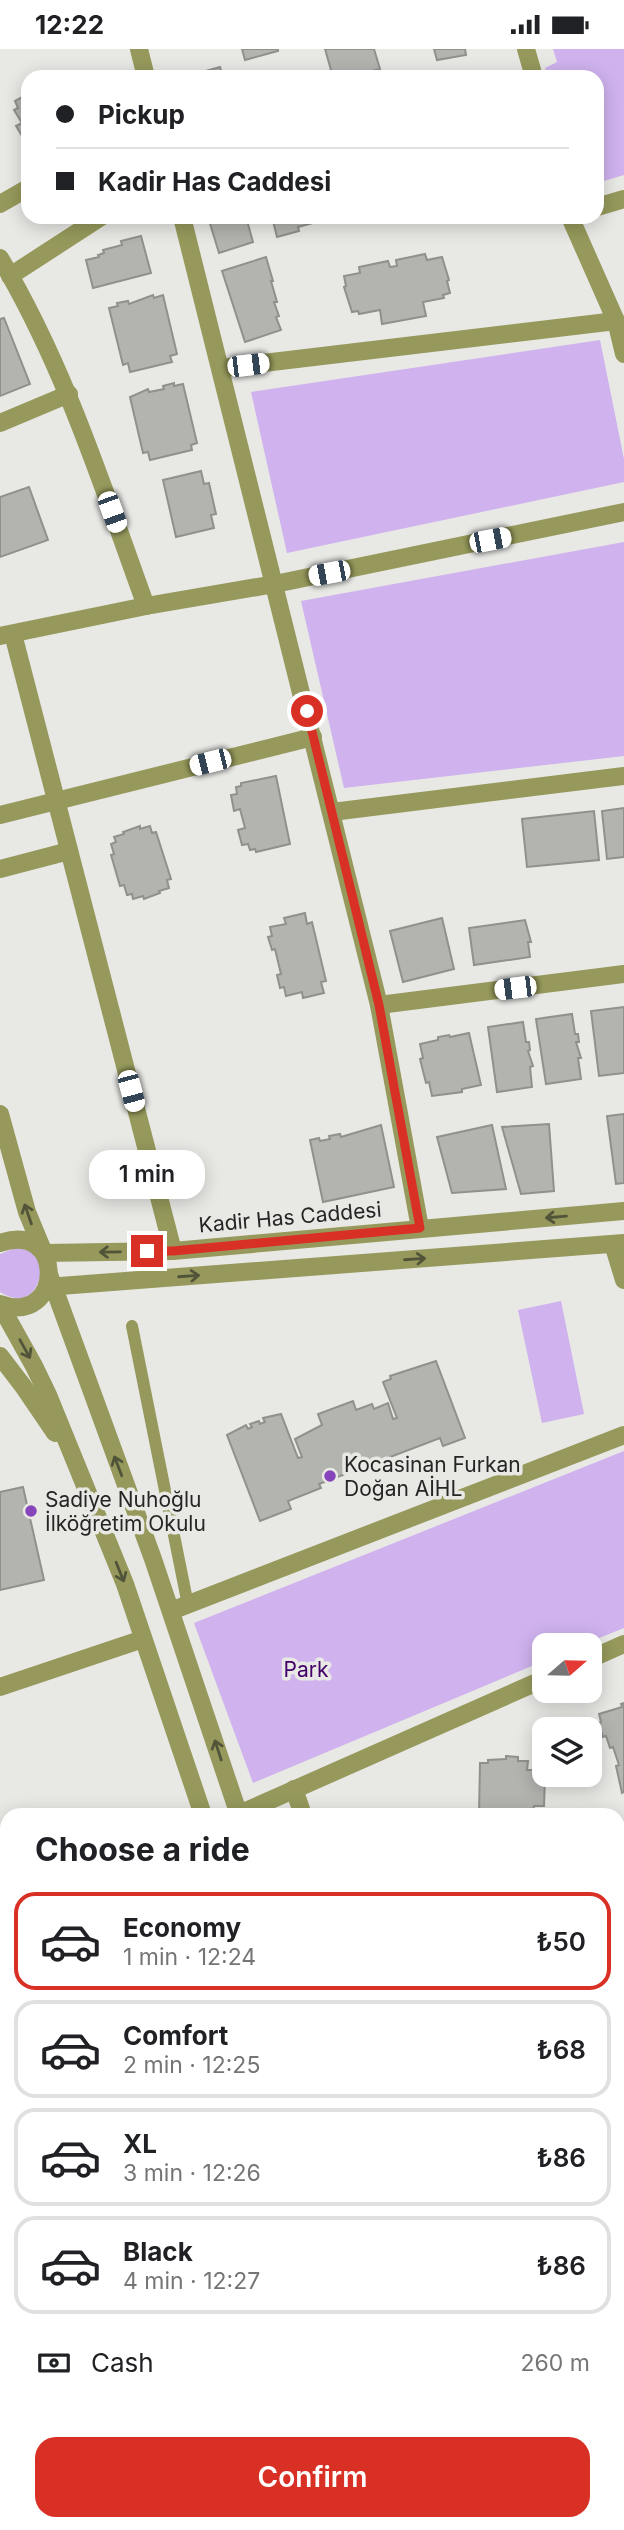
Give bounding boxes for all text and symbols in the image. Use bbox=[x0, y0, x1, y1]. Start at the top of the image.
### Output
text: 12:22 bbox=[35, 9, 104, 40]
text: Pickup bbox=[98, 99, 185, 130]
text: Kadir Has Caddesi bbox=[98, 166, 331, 197]
car bbox=[226, 352, 271, 378]
car bbox=[95, 489, 130, 535]
car bbox=[468, 526, 513, 554]
car bbox=[307, 559, 352, 587]
route start bbox=[291, 695, 323, 727]
car bbox=[188, 747, 233, 777]
car bbox=[493, 975, 538, 1001]
car bbox=[116, 1068, 147, 1114]
callout: 1 min bbox=[89, 1149, 205, 1199]
text: 1 min bbox=[119, 1160, 175, 1188]
street label: Kadir Has Caddesi bbox=[198, 1197, 382, 1237]
one-way arrow bbox=[21, 1203, 33, 1225]
one-way arrow bbox=[545, 1211, 568, 1224]
route end bbox=[131, 1235, 163, 1267]
one-way arrow bbox=[98, 1245, 121, 1259]
one-way arrow bbox=[404, 1252, 426, 1265]
one-way arrow bbox=[177, 1269, 199, 1282]
one-way arrow bbox=[18, 1339, 32, 1359]
place label: Kocasinan Furkan Doğan AİHL bbox=[344, 1452, 521, 1501]
one-way arrow bbox=[110, 1456, 123, 1478]
marker: Kocasinan Furkan Doğan AİHL bbox=[322, 1468, 338, 1484]
place label: Sadiye Nuhoğlu İlköğretim Okulu bbox=[45, 1487, 206, 1536]
marker: Sadiye Nuhoğlu İlköğretim Okulu bbox=[23, 1503, 39, 1519]
one-way arrow bbox=[114, 1561, 127, 1582]
north arrow bbox=[532, 1633, 602, 1703]
map controls bbox=[532, 1633, 602, 1787]
park label: Park bbox=[284, 1657, 329, 1682]
button: layers bbox=[532, 1717, 602, 1787]
one-way arrow bbox=[211, 1739, 224, 1761]
text: Choose a ride bbox=[35, 1830, 250, 1869]
icon: car bbox=[39, 1910, 102, 1973]
text: Economy bbox=[123, 1912, 241, 1943]
text: ₺50 bbox=[536, 1926, 586, 1957]
text: 1 min · 12:24 bbox=[123, 1943, 256, 1971]
icon: car bbox=[39, 2018, 102, 2081]
text: Comfort bbox=[123, 2020, 228, 2051]
text: ₺68 bbox=[536, 2034, 586, 2065]
text: 2 min · 12:25 bbox=[123, 2051, 260, 2079]
icon: car bbox=[39, 2126, 102, 2189]
text: XL bbox=[123, 2128, 157, 2159]
text: ₺86 bbox=[536, 2142, 586, 2173]
text: 3 min · 12:26 bbox=[123, 2159, 261, 2187]
icon: car bbox=[39, 2234, 102, 2297]
text: Black bbox=[123, 2236, 193, 2267]
text: ₺86 bbox=[536, 2250, 586, 2281]
text: 4 min · 12:27 bbox=[123, 2267, 260, 2295]
icon: cash bbox=[35, 2344, 73, 2382]
text: Cash bbox=[91, 2347, 154, 2378]
text: 260 m bbox=[521, 2349, 590, 2377]
button: Confirm bbox=[35, 2437, 590, 2517]

